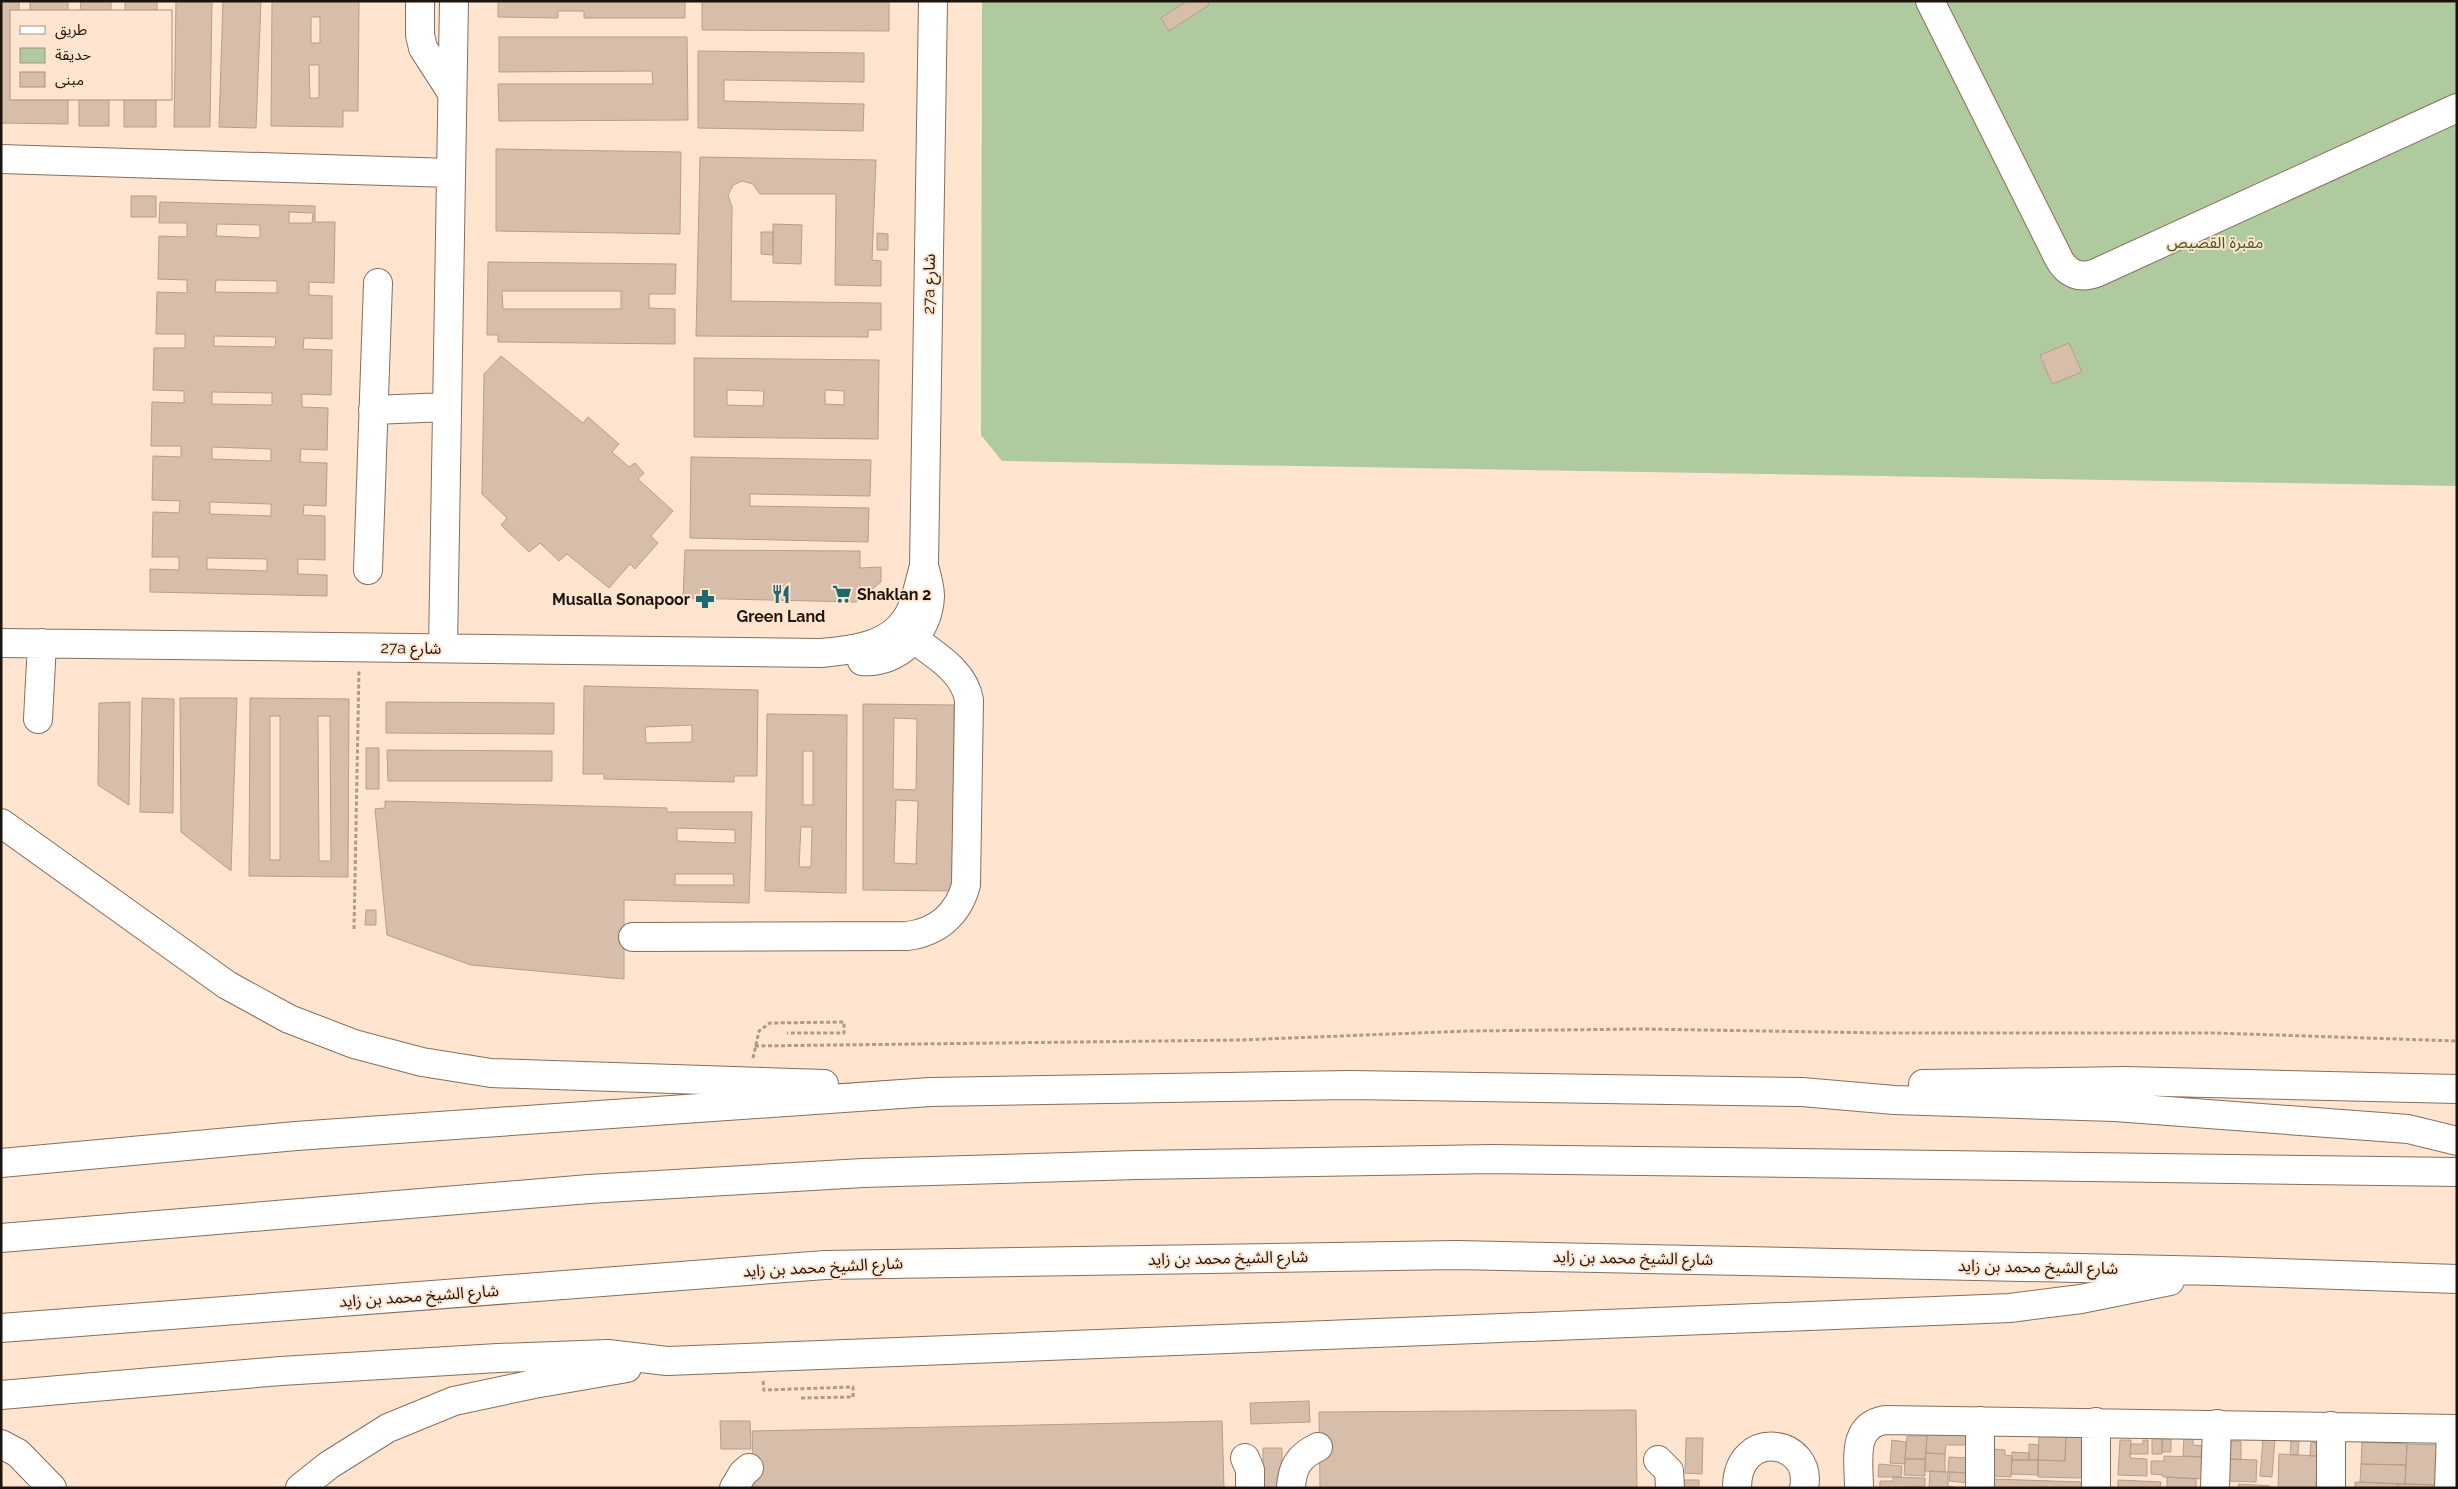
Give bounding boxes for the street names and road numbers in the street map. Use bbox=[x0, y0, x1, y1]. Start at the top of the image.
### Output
street label: 27a شارع bbox=[919, 253, 942, 315]
street label: 27a شارع bbox=[380, 638, 442, 661]
street label: شارع الشيخ محمد بن زايد bbox=[1148, 1247, 1308, 1272]
street label: شارع الشيخ محمد بن زايد bbox=[1553, 1247, 1713, 1272]
street label: شارع الشيخ محمد بن زايد bbox=[742, 1253, 904, 1284]
street label: شارع الشيخ محمد بن زايد bbox=[1958, 1256, 2118, 1281]
street label: شارع الشيخ محمد بن زايد bbox=[338, 1281, 500, 1314]

